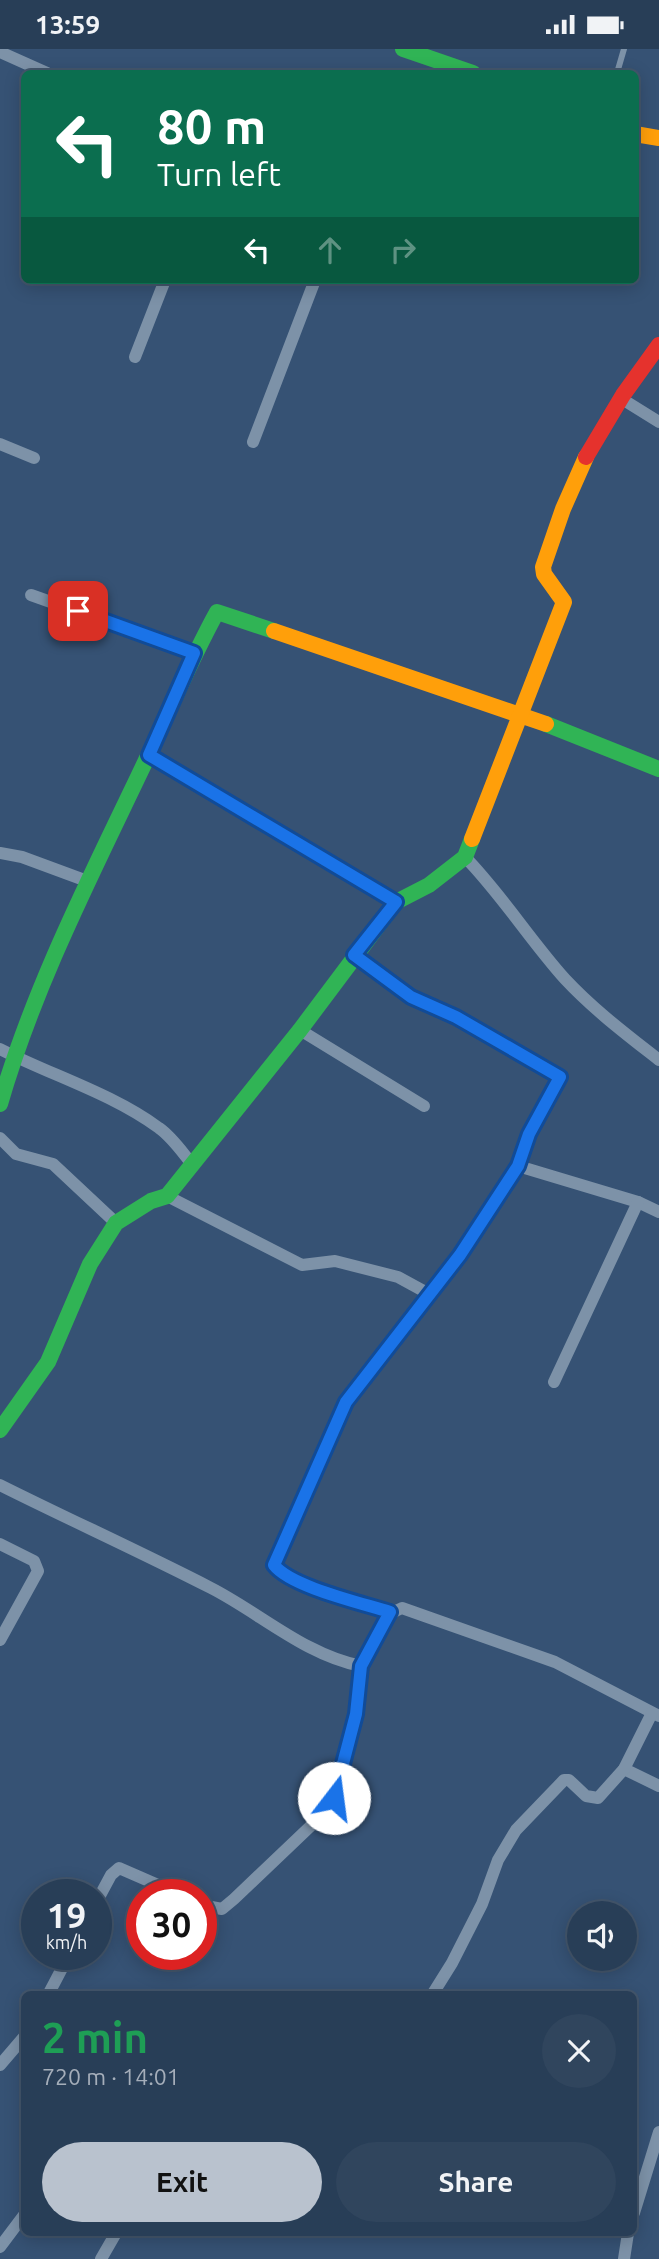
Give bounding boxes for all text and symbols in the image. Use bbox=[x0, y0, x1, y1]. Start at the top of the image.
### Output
text: 13:59 bbox=[35, 10, 100, 39]
icon: left bbox=[42, 98, 133, 189]
text: 80 m bbox=[157, 98, 266, 153]
text: Turn left bbox=[157, 156, 281, 192]
icon: left bbox=[238, 231, 276, 269]
icon: ahead bbox=[311, 231, 349, 269]
icon: right bbox=[384, 231, 422, 269]
pin bbox=[48, 581, 108, 641]
icon: arrive bbox=[59, 592, 97, 630]
position arrow bbox=[297, 1761, 371, 1835]
speed limit sign: 30 bbox=[126, 1879, 217, 1970]
text: 19 bbox=[47, 1895, 86, 1935]
map controls bbox=[567, 1901, 637, 1971]
button: sound bbox=[567, 1901, 637, 1971]
text: km/h bbox=[46, 1932, 87, 1952]
text: 2 min bbox=[42, 2014, 148, 2061]
button: close bbox=[542, 2014, 616, 2088]
text: 720 m · 14:01 bbox=[42, 2064, 180, 2089]
button: Exit bbox=[42, 2142, 322, 2222]
button: Share bbox=[336, 2142, 616, 2222]

